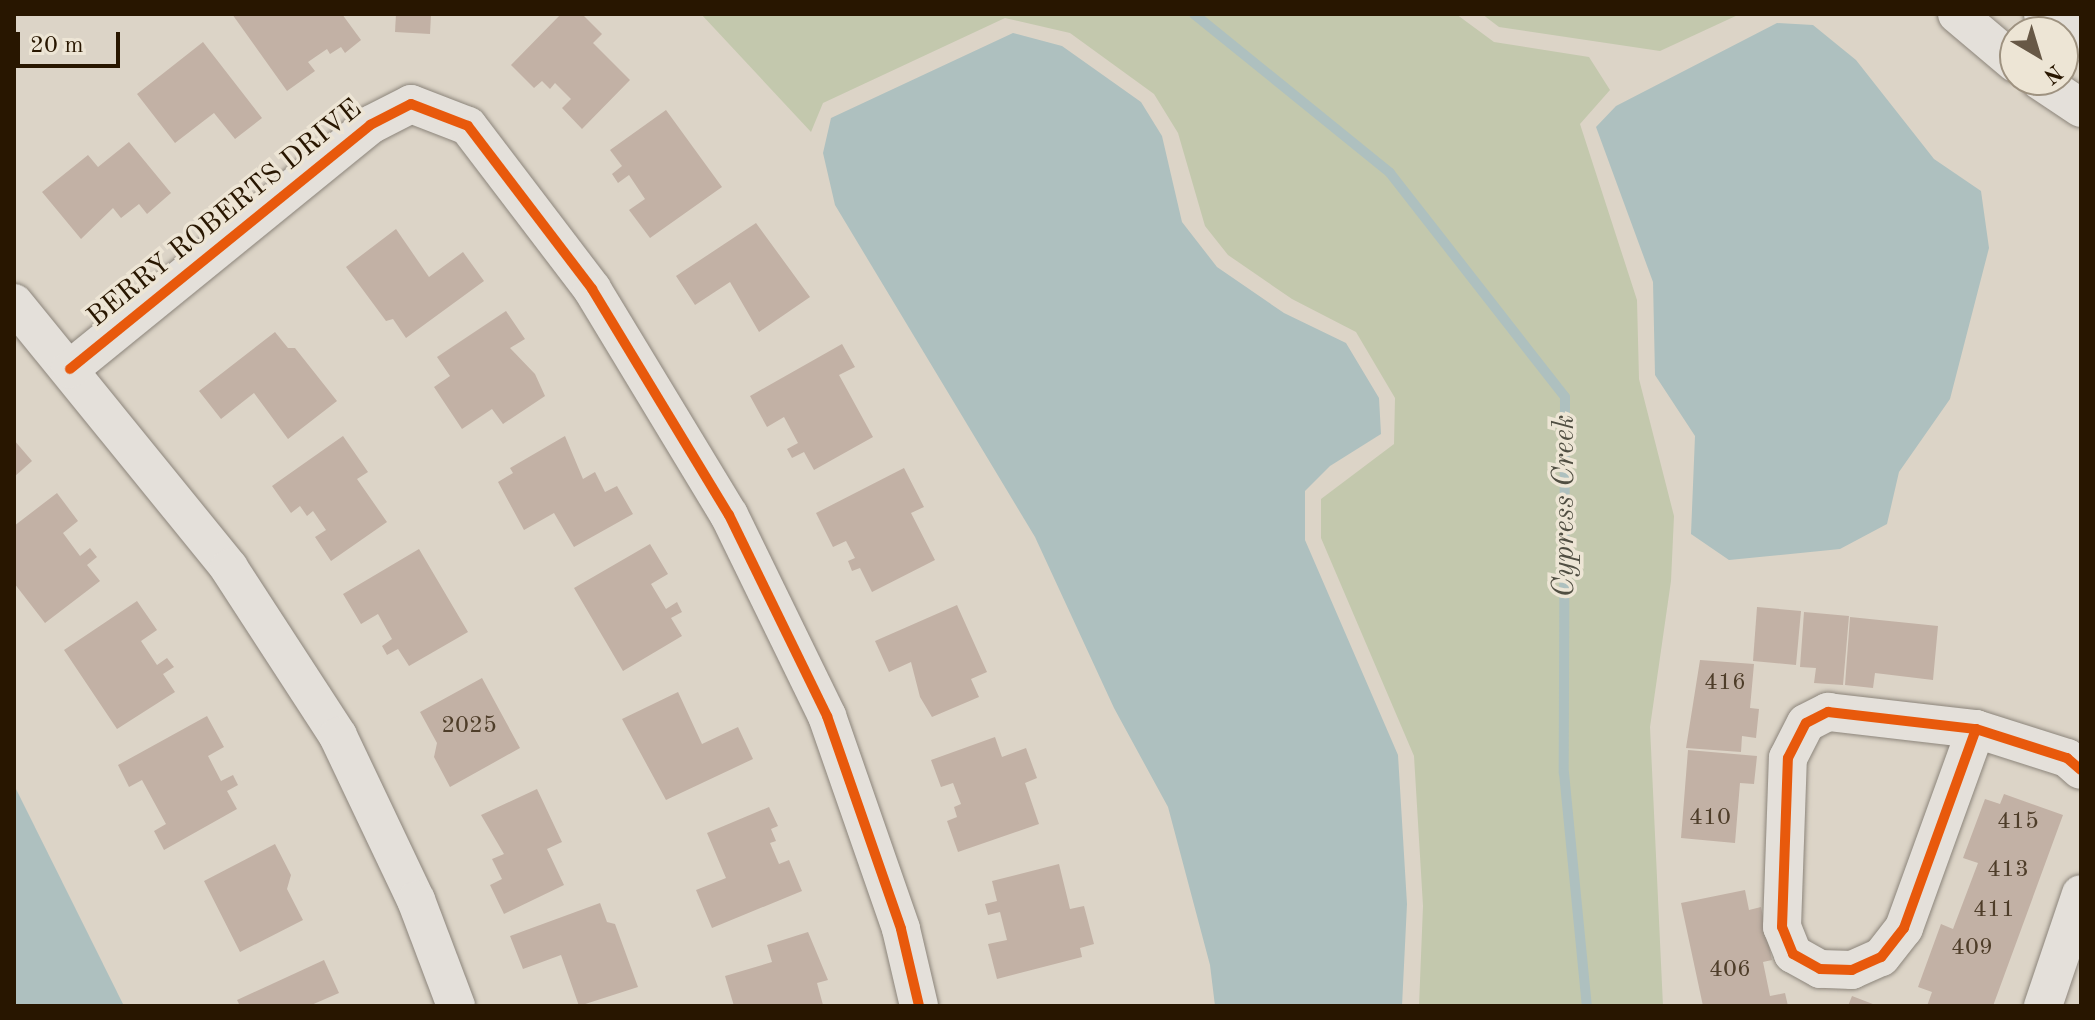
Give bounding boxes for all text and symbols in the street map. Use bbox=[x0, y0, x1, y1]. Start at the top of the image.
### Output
scale bar bbox=[20, 16, 124, 66]
north arrow bbox=[1999, 16, 2079, 96]
text: 20 m bbox=[30, 34, 84, 58]
text: N bbox=[2039, 59, 2066, 87]
street label: BERRY ROBERTS DRIVE bbox=[81, 93, 369, 335]
water label: Cypress Creek bbox=[1547, 415, 1583, 597]
house number: 416 bbox=[1704, 670, 1746, 698]
house number: 2025 bbox=[441, 713, 497, 741]
house number: 410 bbox=[1689, 805, 1731, 833]
house number: 415 bbox=[1997, 809, 2039, 837]
house number: 413 bbox=[1987, 857, 2029, 885]
house number: 411 bbox=[1973, 897, 2015, 925]
house number: 409 bbox=[1951, 935, 1993, 963]
house number: 406 bbox=[1709, 957, 1751, 985]

